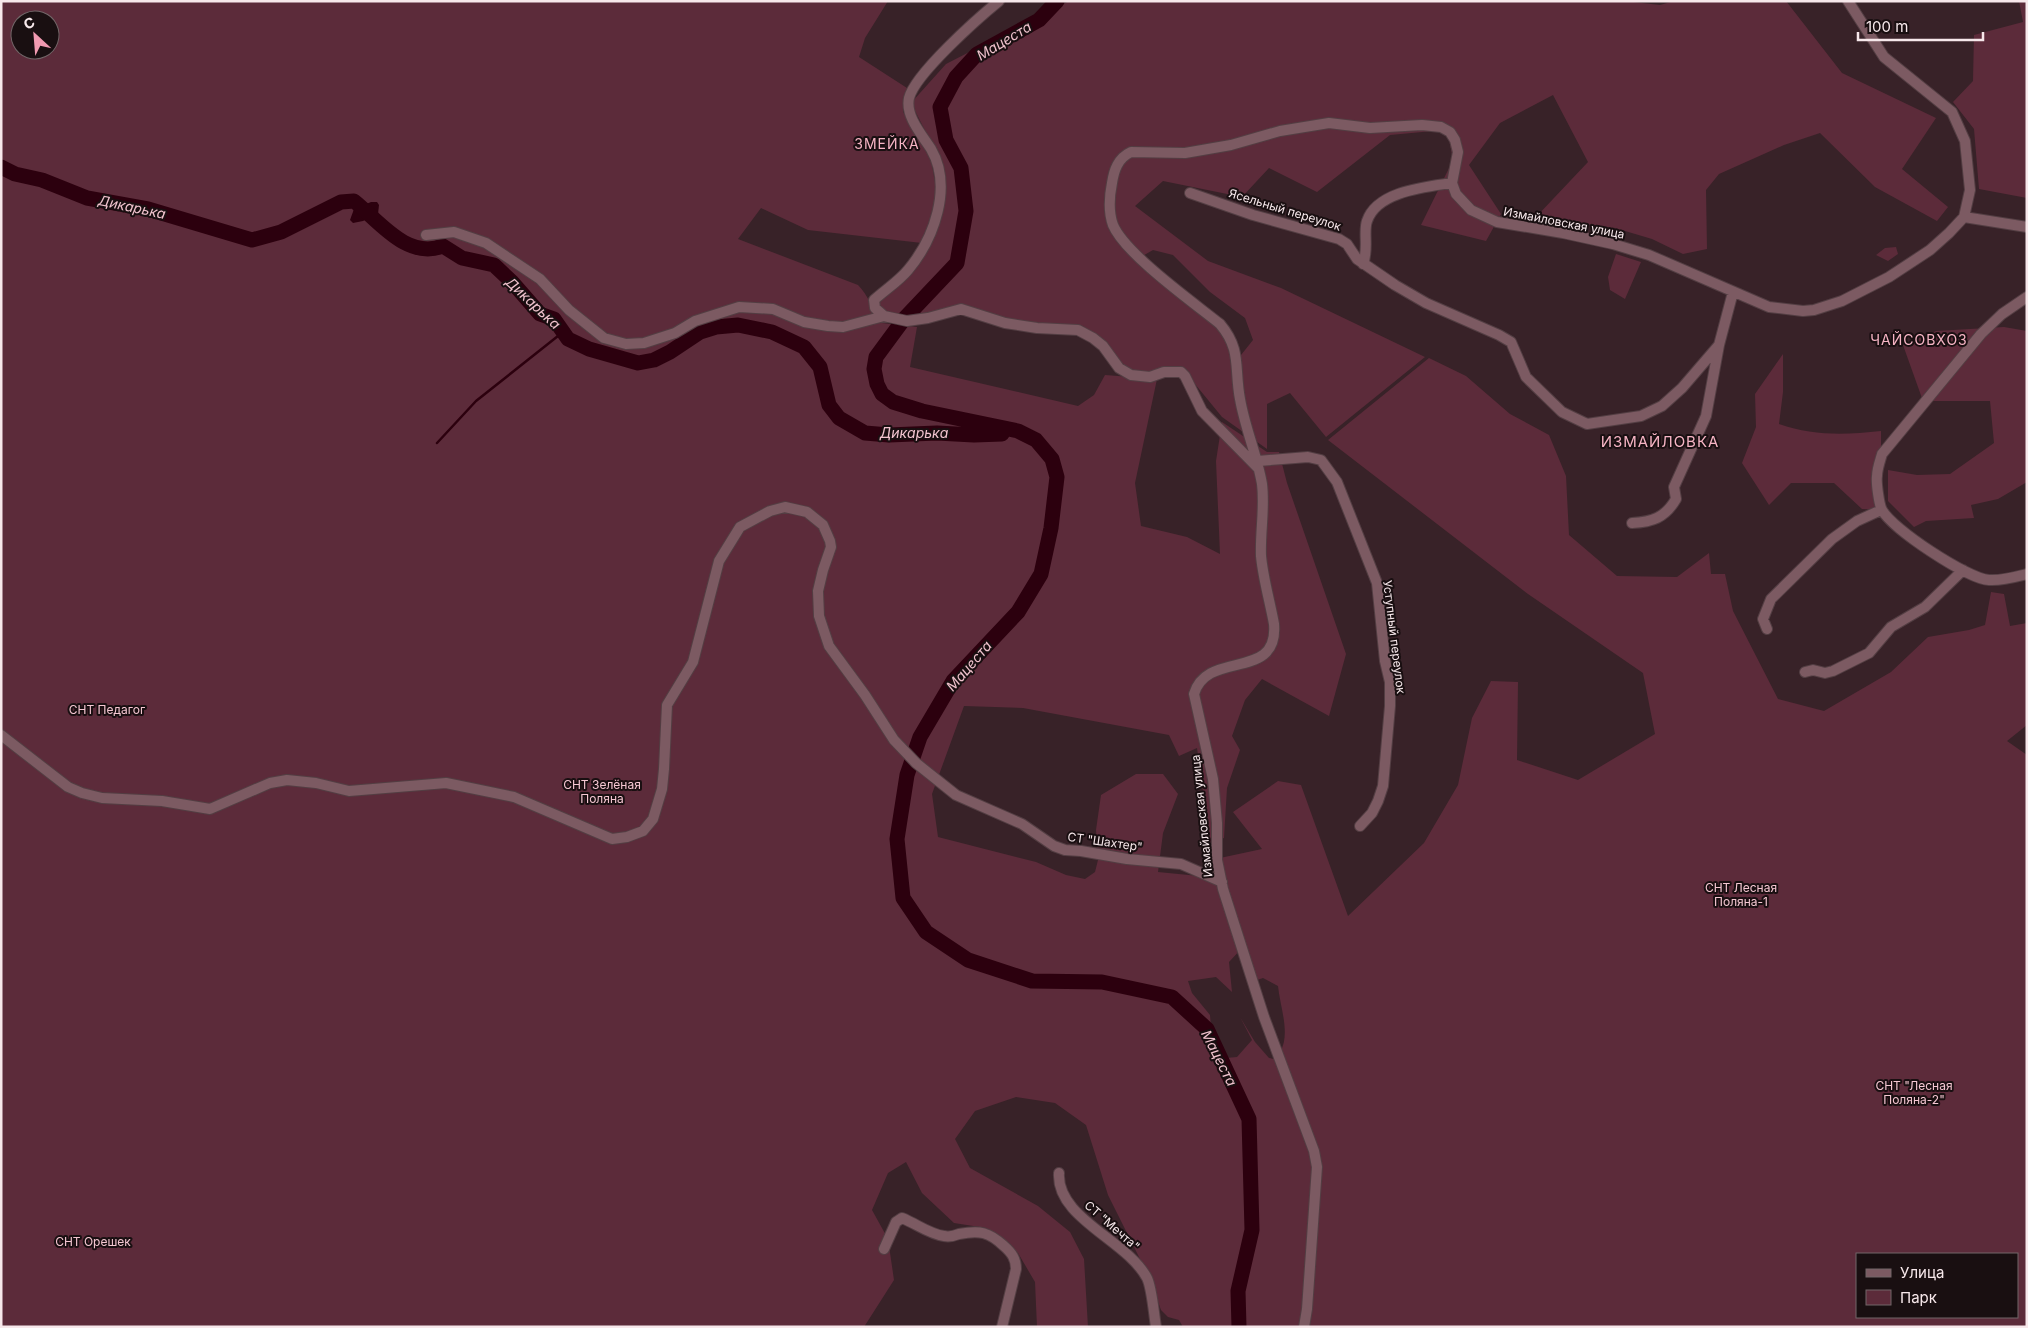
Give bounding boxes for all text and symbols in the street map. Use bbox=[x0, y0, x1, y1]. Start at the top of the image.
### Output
north arrow bbox=[10, 10, 60, 60]
scale bar bbox=[1858, 10, 1983, 42]
text: С bbox=[21, 13, 37, 33]
water label: Мацеста bbox=[973, 17, 1035, 64]
text: 100 m bbox=[1866, 17, 1908, 36]
district label: ЗМЕЙКА bbox=[854, 134, 920, 152]
street label: Ясельный переулок bbox=[1227, 185, 1344, 234]
water label: Дикарька bbox=[96, 191, 168, 222]
street label: Измайловская улица bbox=[1502, 203, 1626, 242]
water label: Дикарька bbox=[502, 272, 565, 333]
district label: ЧАЙСОВХОЗ bbox=[1870, 330, 1968, 348]
water label: Дикарька bbox=[879, 424, 949, 441]
district label: ИЗМАЙЛОВКА bbox=[1601, 432, 1719, 451]
street label: Уступный переулок bbox=[1380, 579, 1409, 695]
water label: Мацеста bbox=[942, 637, 995, 694]
park label: СНТ Педагог bbox=[69, 702, 145, 717]
street label: Измайловская улица bbox=[1188, 754, 1215, 878]
park label: СНТ Зелёная Поляна bbox=[563, 777, 641, 806]
street label: СТ "Шахтер" bbox=[1067, 829, 1144, 854]
park label: СНТ Лесная Поляна-1 bbox=[1705, 880, 1777, 909]
water label: Мацеста bbox=[1198, 1027, 1241, 1089]
park label: СНТ "Лесная Поляна-2" bbox=[1875, 1078, 1953, 1107]
street label: СТ "Мечта" bbox=[1082, 1198, 1143, 1254]
park label: СНТ Орешек bbox=[55, 1234, 131, 1249]
legend bbox=[1856, 1253, 2018, 1318]
text: Улица bbox=[1900, 1263, 1944, 1282]
text: Парк bbox=[1900, 1288, 1937, 1307]

